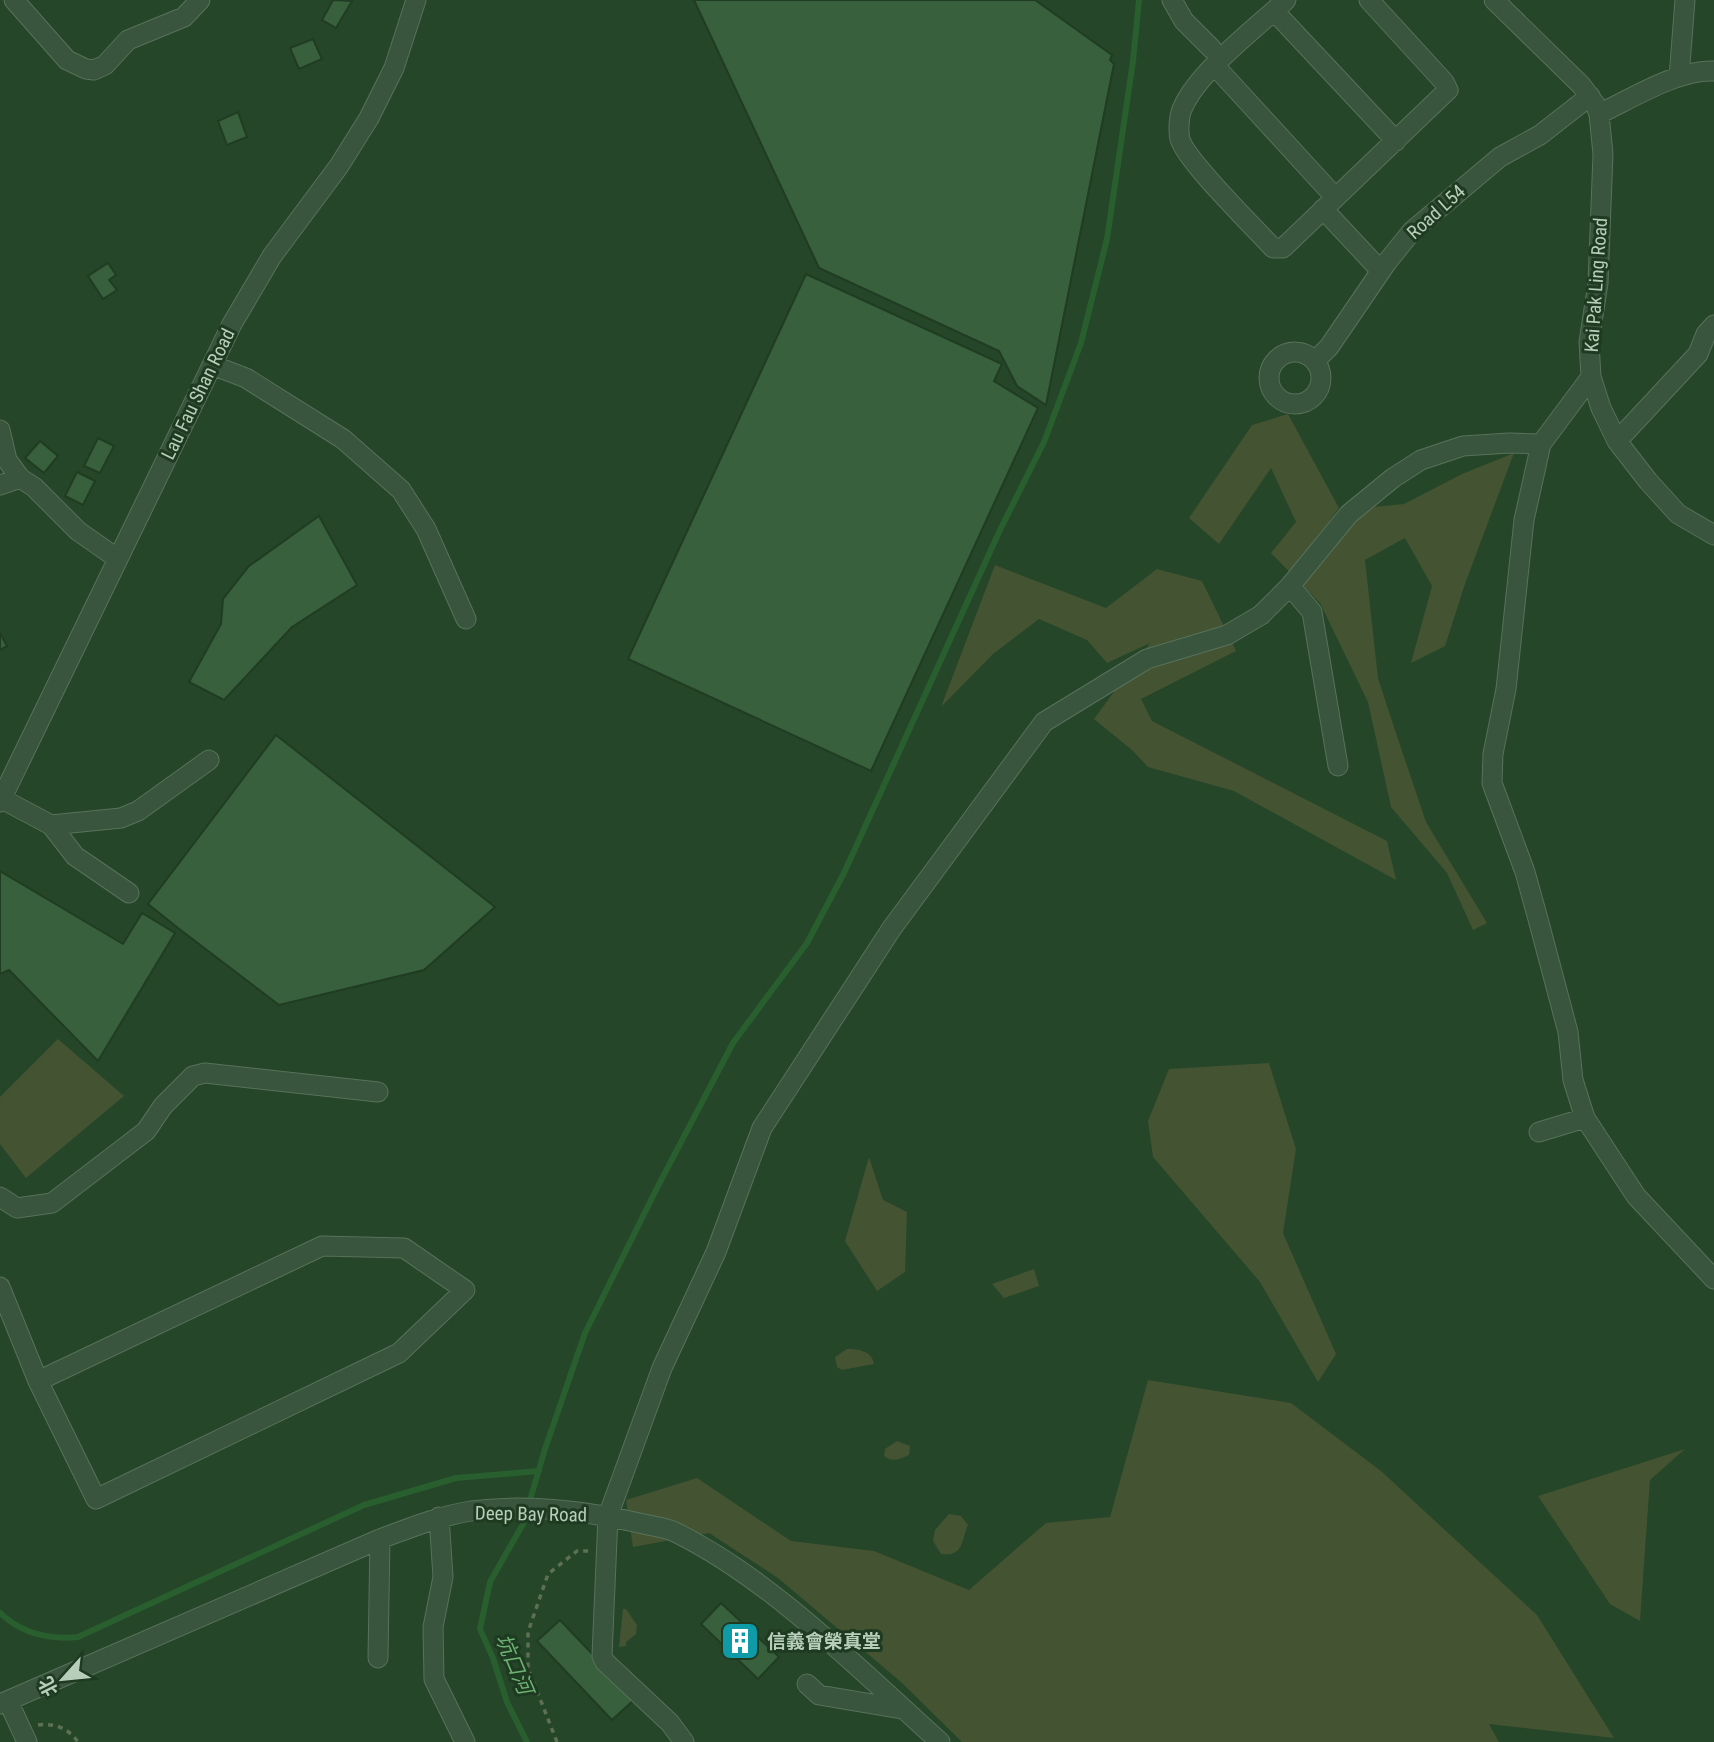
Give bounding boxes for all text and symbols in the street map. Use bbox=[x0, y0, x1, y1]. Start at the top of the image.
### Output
street label: Road L54 bbox=[1402, 180, 1470, 244]
street label: Kai Pak Ling Road bbox=[1580, 217, 1612, 353]
street label: Lau Fau Shan Road bbox=[156, 325, 240, 463]
street label: Deep Bay Road bbox=[475, 1502, 587, 1526]
building icon: 信義會榮真堂 bbox=[719, 1620, 761, 1662]
water label: 坑口河 bbox=[491, 1630, 539, 1701]
place label: 信義會榮真堂 bbox=[767, 1630, 881, 1653]
north arrow bbox=[28, 1644, 98, 1714]
text: 北 bbox=[34, 1673, 63, 1700]

